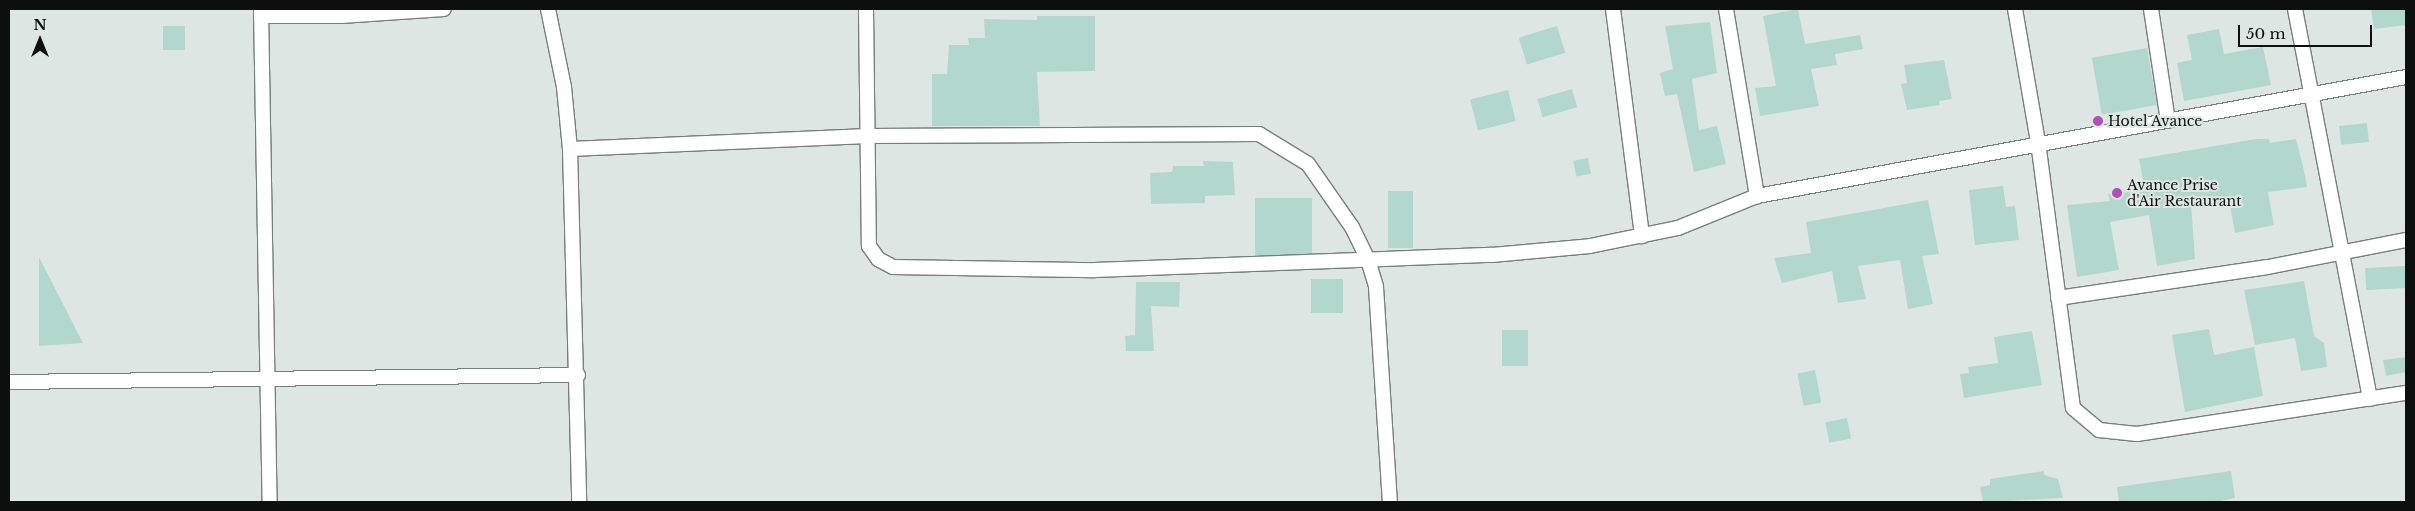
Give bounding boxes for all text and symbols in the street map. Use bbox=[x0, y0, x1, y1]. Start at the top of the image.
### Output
north arrow bbox=[15, 15, 65, 65]
scale bar bbox=[2240, 15, 2374, 47]
text: N bbox=[33, 16, 47, 34]
text: 50 m bbox=[2246, 24, 2286, 43]
place label: Hotel Avance bbox=[2108, 113, 2203, 129]
marker: Hotel Avance bbox=[2092, 115, 2104, 127]
place label: Avance Prise d'Air Restaurant bbox=[2127, 177, 2242, 210]
marker: Avance Prise d'Air Restaurant bbox=[2111, 187, 2123, 199]

